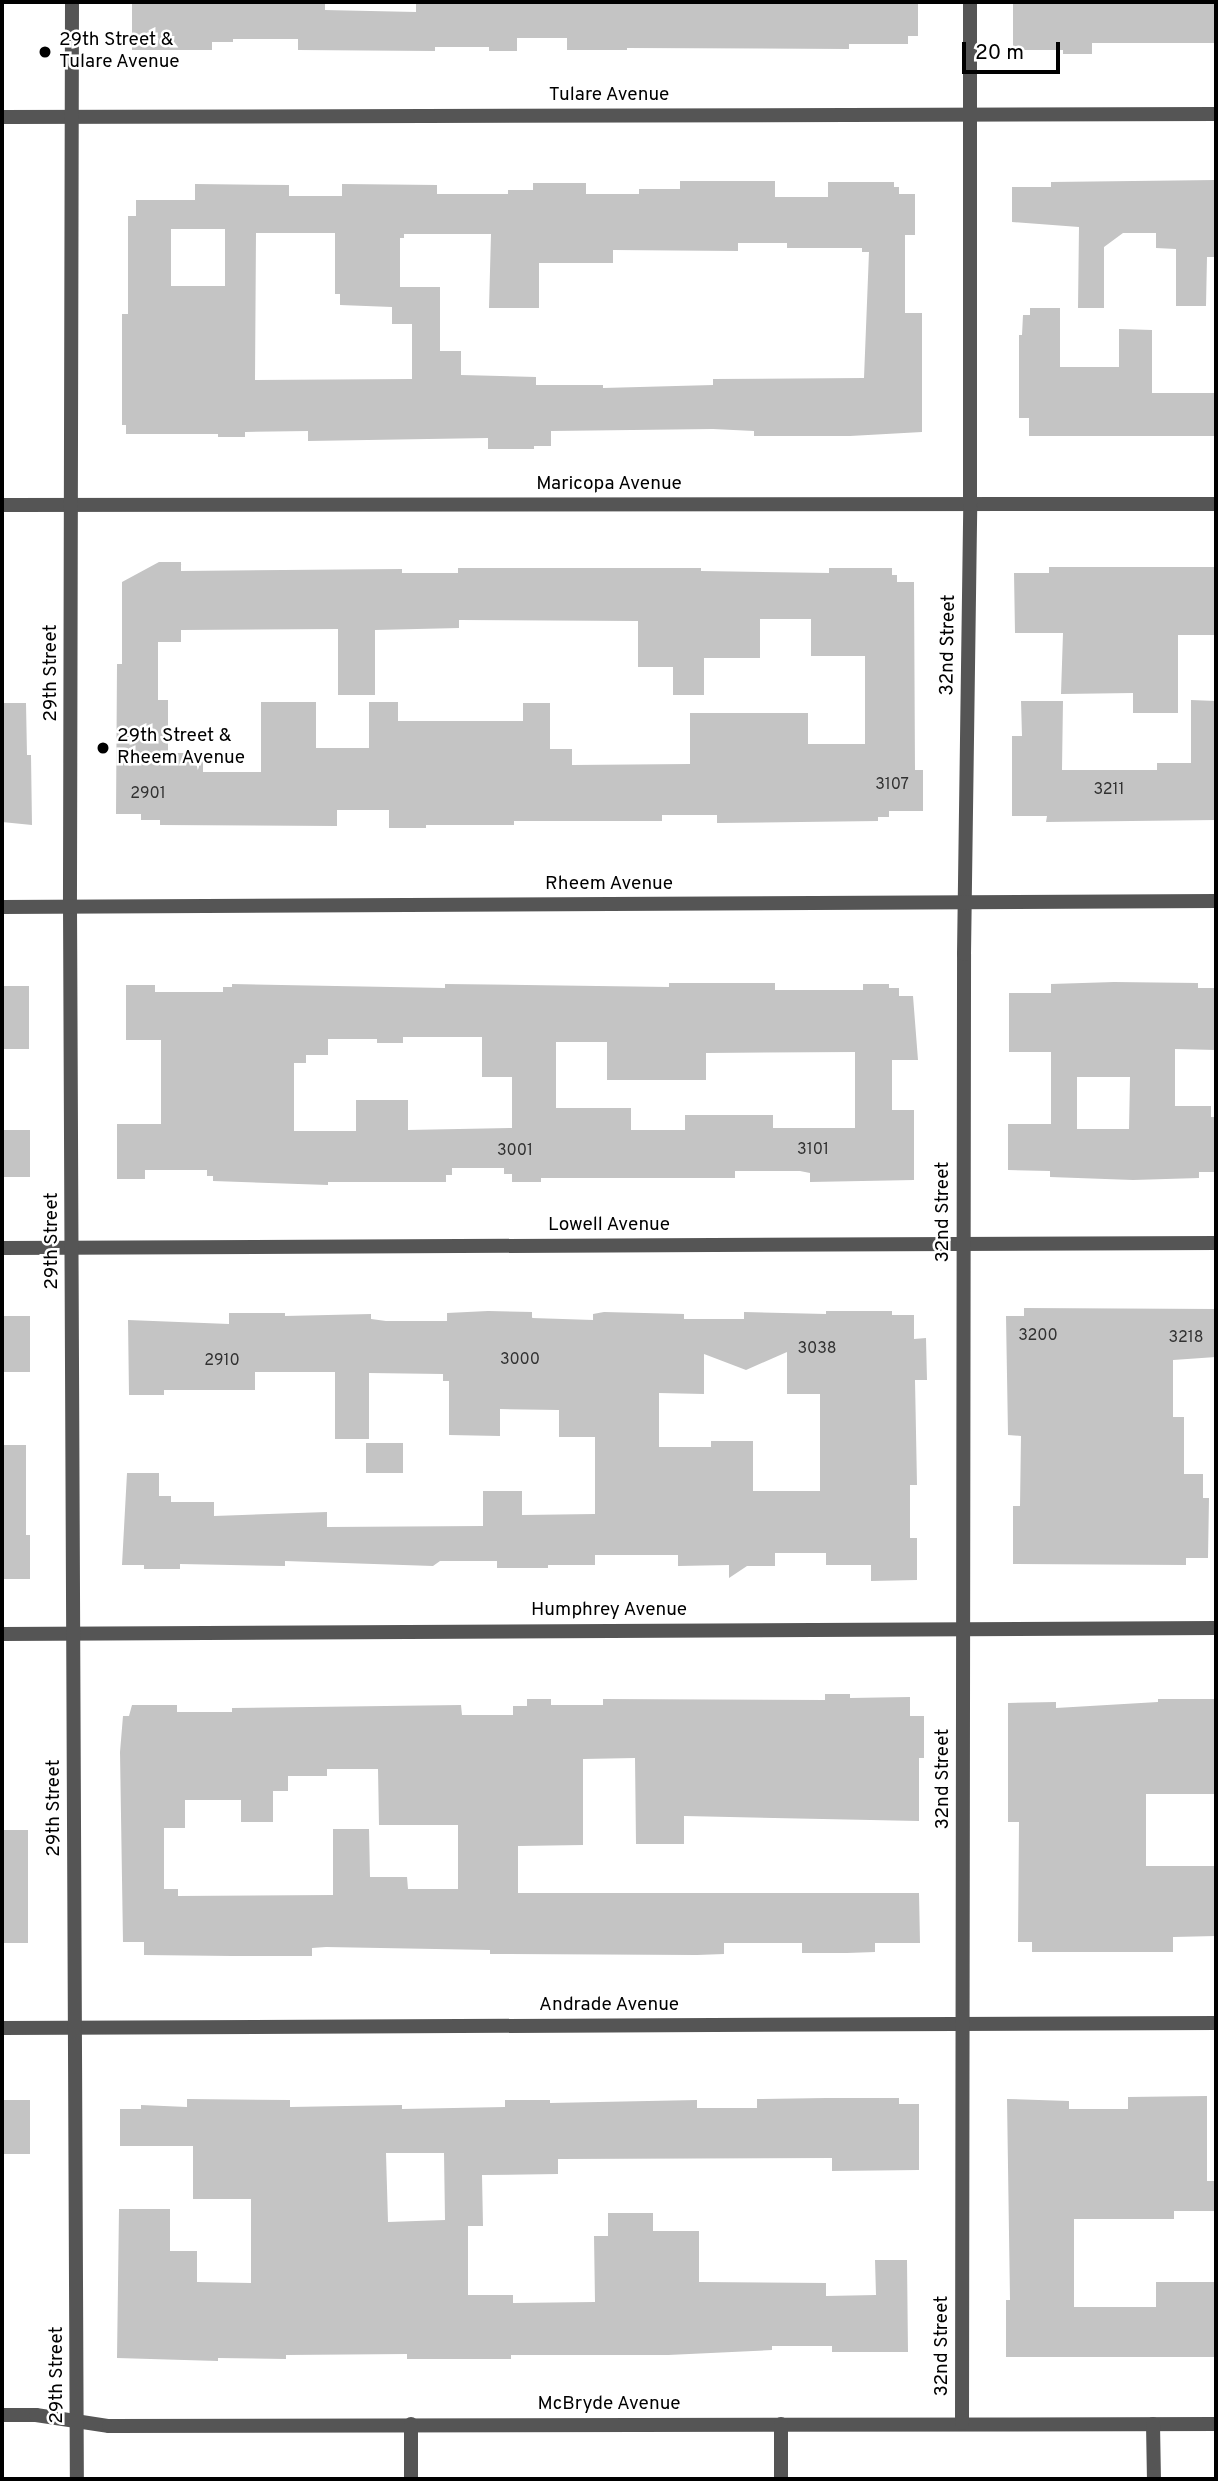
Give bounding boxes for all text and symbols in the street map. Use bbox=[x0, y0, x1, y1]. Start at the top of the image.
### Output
scale bar bbox=[966, 28, 1064, 72]
place label: 29th Street & Tulare Avenue bbox=[59, 30, 180, 74]
text: 20 m bbox=[975, 40, 1024, 67]
marker: 29th Street & Tulare Avenue bbox=[37, 44, 53, 60]
street label: Tulare Avenue bbox=[548, 85, 670, 107]
street label: Maricopa Avenue bbox=[536, 474, 682, 496]
street label: 32nd Street bbox=[937, 594, 961, 696]
street label: 29th Street bbox=[41, 624, 63, 722]
place label: 29th Street & Rheem Avenue bbox=[117, 726, 246, 770]
marker: 29th Street & Rheem Avenue bbox=[95, 740, 111, 756]
house number: 3107 bbox=[875, 775, 909, 795]
house number: 3211 bbox=[1093, 780, 1125, 800]
house number: 2901 bbox=[130, 784, 166, 804]
street label: Rheem Avenue bbox=[545, 874, 673, 896]
house number: 3101 bbox=[797, 1140, 829, 1160]
house number: 3001 bbox=[497, 1141, 533, 1161]
street label: 32nd Street bbox=[933, 1161, 955, 1263]
street label: 29th Street bbox=[42, 1192, 64, 1290]
street label: Lowell Avenue bbox=[548, 1215, 670, 1237]
house number: 3200 bbox=[1018, 1326, 1058, 1346]
house number: 3218 bbox=[1169, 1328, 1203, 1348]
house number: 3038 bbox=[797, 1339, 837, 1359]
house number: 3000 bbox=[500, 1350, 540, 1370]
house number: 2910 bbox=[204, 1351, 240, 1371]
street label: Humphrey Avenue bbox=[531, 1600, 687, 1622]
street label: 32nd Street bbox=[933, 1728, 955, 1830]
street label: 29th Street bbox=[44, 1759, 66, 1857]
street label: Andrade Avenue bbox=[539, 1995, 679, 2017]
street label: 32nd Street bbox=[932, 2295, 954, 2397]
street label: 29th Street bbox=[47, 2326, 69, 2424]
street label: McBryde Avenue bbox=[537, 2394, 681, 2416]

